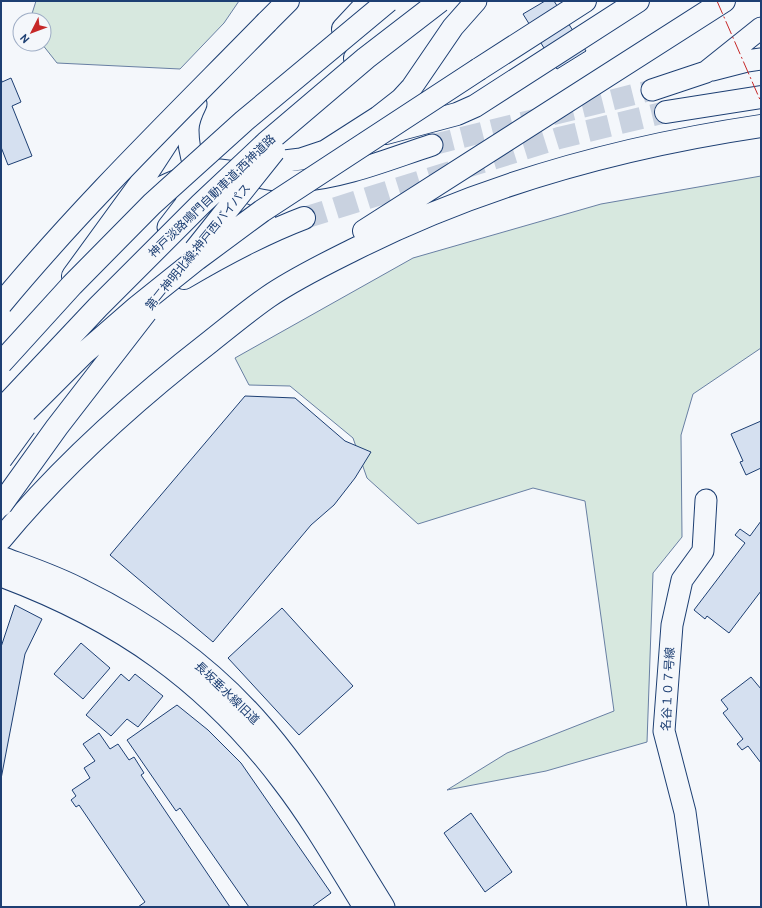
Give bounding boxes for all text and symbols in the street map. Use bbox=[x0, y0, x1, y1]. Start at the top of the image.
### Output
north arrow bbox=[12, 12, 52, 52]
text: N bbox=[17, 30, 33, 46]
street label: 神戸淡路鳴門自動車道;西神道路 bbox=[146, 132, 280, 262]
street label: 第二神明北線;神戸西バイパス bbox=[143, 181, 255, 314]
street label: 名谷１０７号線 bbox=[659, 647, 679, 731]
street label: 長坂垂水線旧道 bbox=[191, 659, 262, 729]

